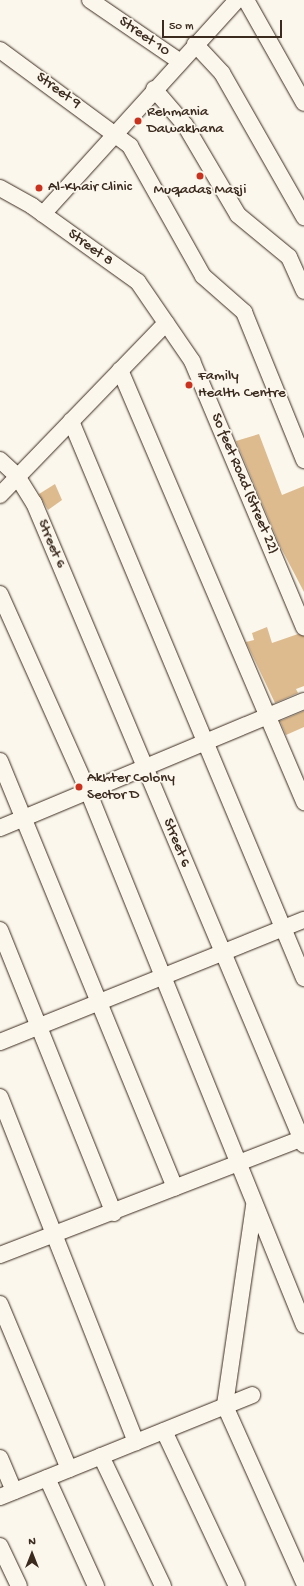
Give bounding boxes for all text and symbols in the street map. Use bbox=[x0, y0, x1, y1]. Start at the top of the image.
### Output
scale bar bbox=[164, 12, 284, 38]
street label: Street 10 bbox=[115, 13, 173, 61]
text: 50 m bbox=[169, 20, 194, 34]
street label: Street 9 bbox=[32, 69, 84, 113]
place label: Rehmania Dawakhana bbox=[147, 103, 224, 138]
marker: Rehmania Dawakhana bbox=[132, 115, 144, 127]
marker: Muqadas Masji bbox=[195, 171, 205, 181]
place label: Al-Khair Clinic bbox=[48, 179, 132, 197]
marker: Al-Khair Clinic bbox=[33, 182, 45, 194]
place label: Muqadas Masji bbox=[154, 182, 246, 200]
street label: Street 8 bbox=[64, 226, 116, 270]
place label: Family Health Centre bbox=[198, 367, 286, 402]
marker: Family Health Centre bbox=[183, 379, 195, 391]
street label: So feet Road (Street 22) bbox=[206, 411, 282, 557]
street label: Street 6 bbox=[33, 517, 69, 571]
place label: Akhter Colony Sector D bbox=[87, 769, 175, 804]
marker: Akhter Colony Sector D bbox=[74, 782, 84, 792]
street label: Street 6 bbox=[158, 816, 194, 870]
north arrow bbox=[12, 1534, 52, 1574]
text: N bbox=[28, 1536, 36, 1548]

